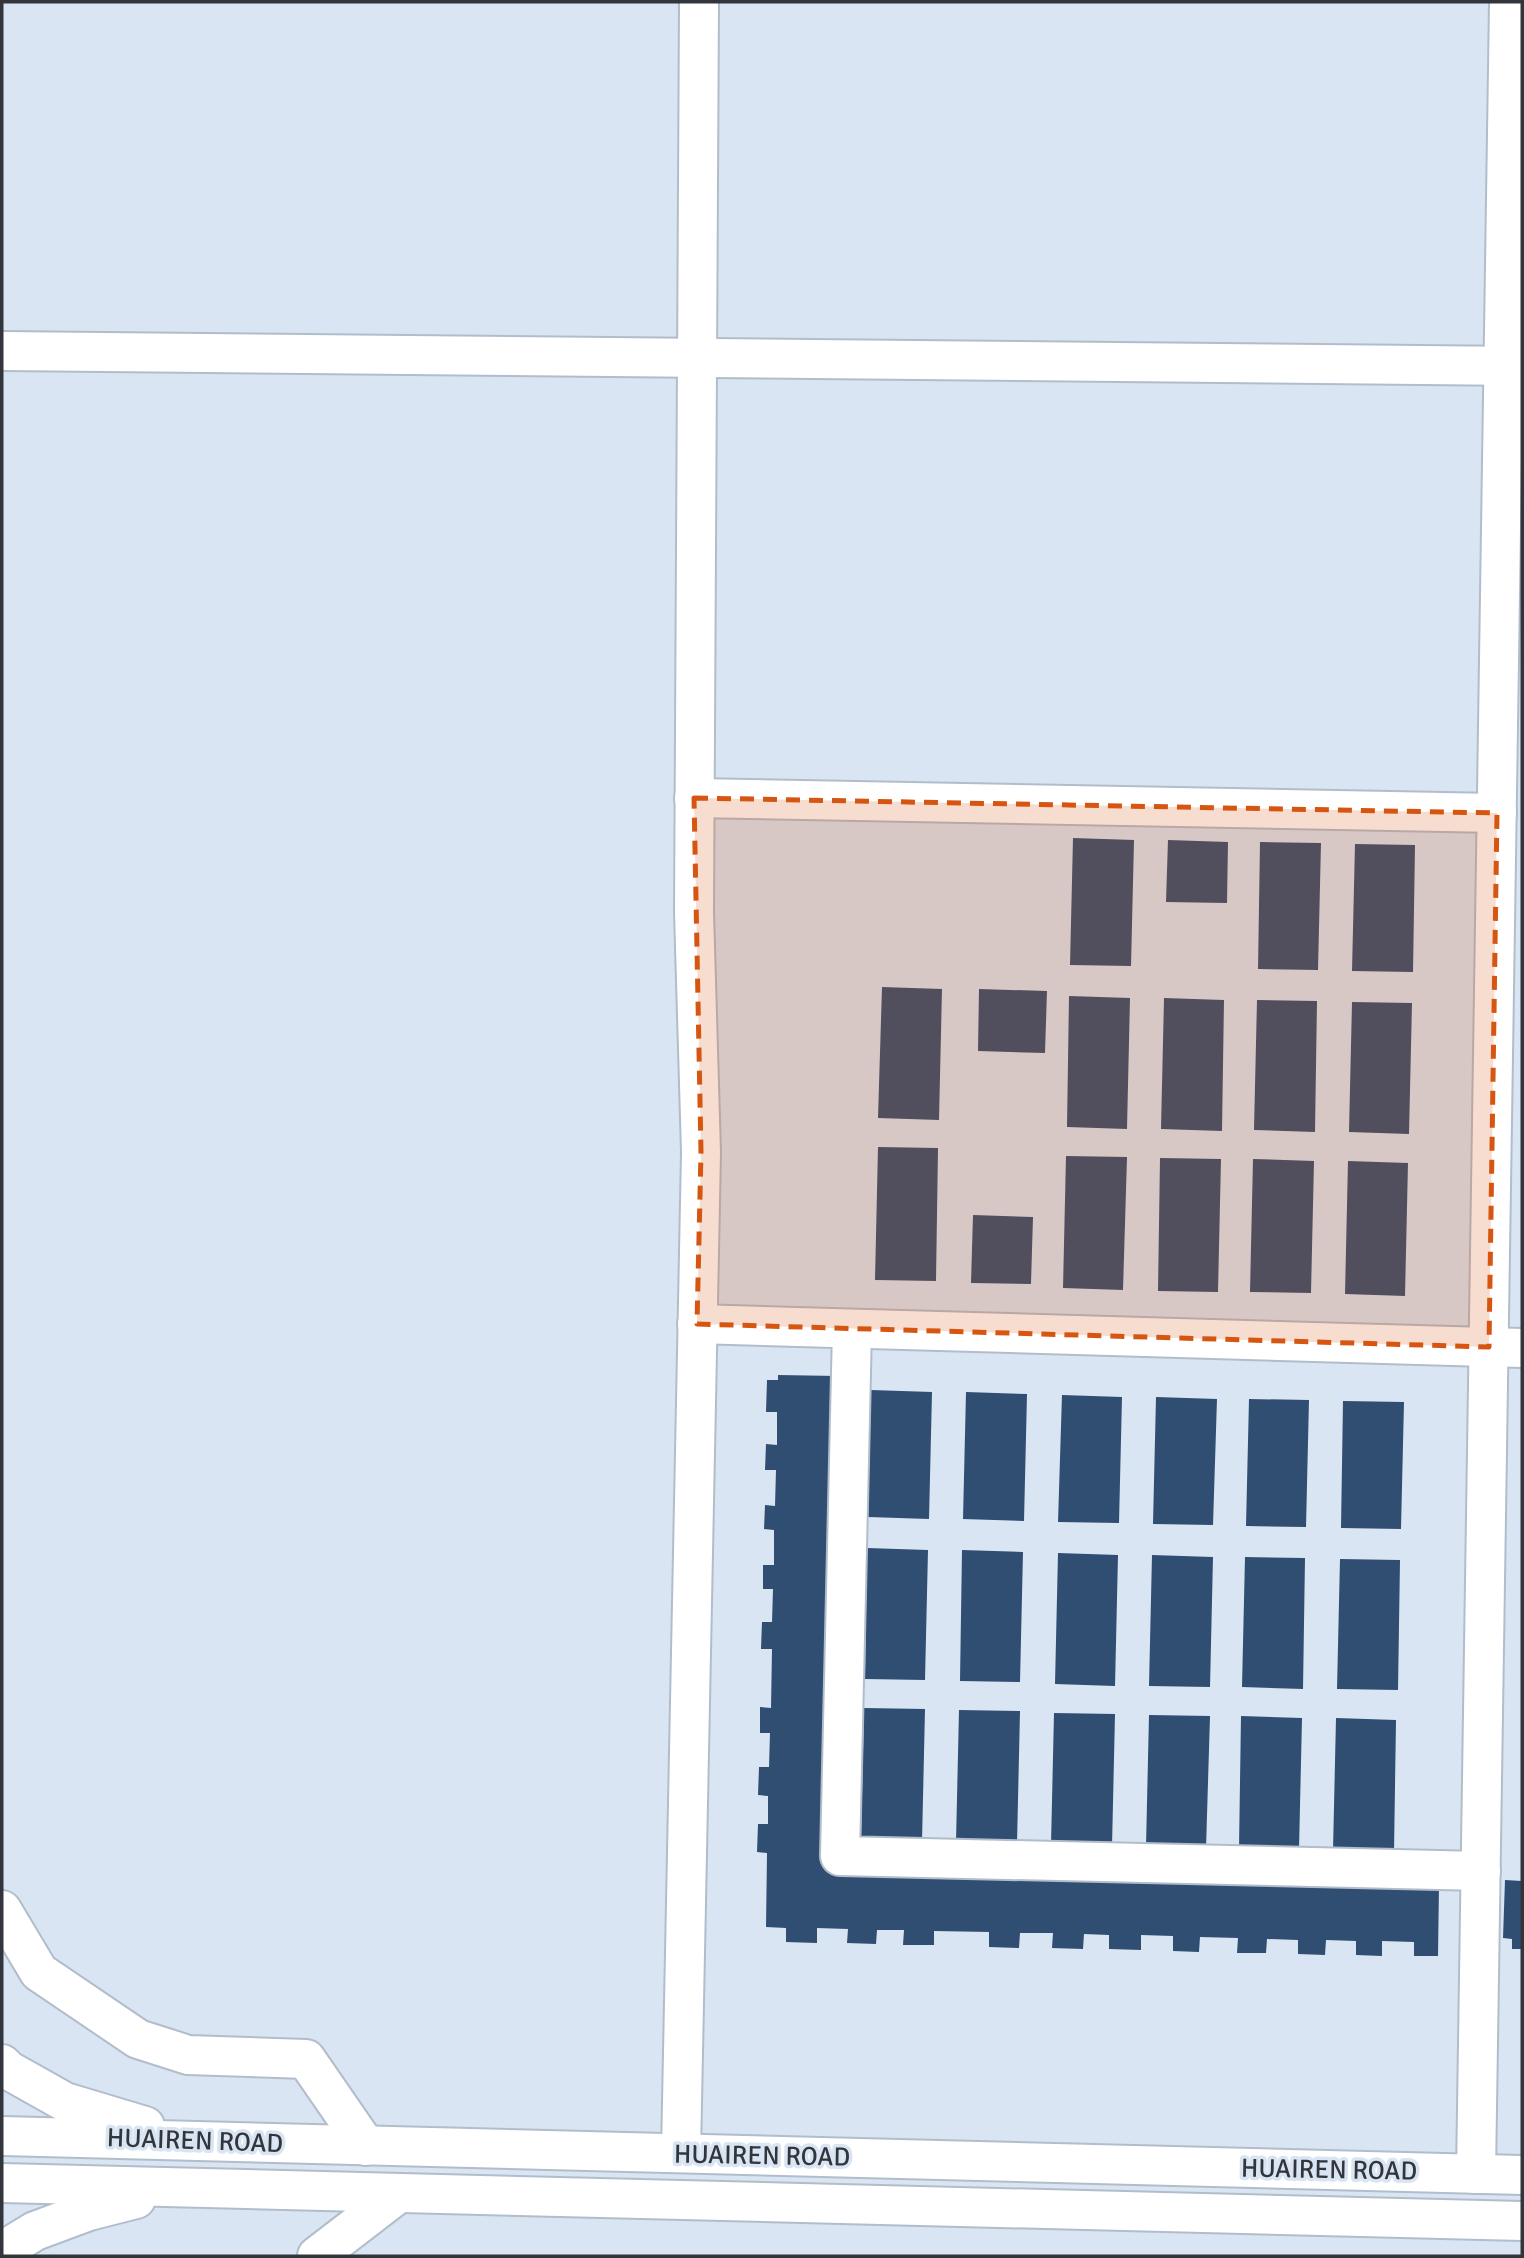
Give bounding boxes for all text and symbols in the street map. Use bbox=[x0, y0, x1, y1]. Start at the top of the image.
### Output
street label: HUAIREN ROAD bbox=[106, 2122, 284, 2160]
street label: HUAIREN ROAD bbox=[674, 2138, 850, 2174]
street label: HUAIREN ROAD bbox=[1241, 2152, 1417, 2188]

